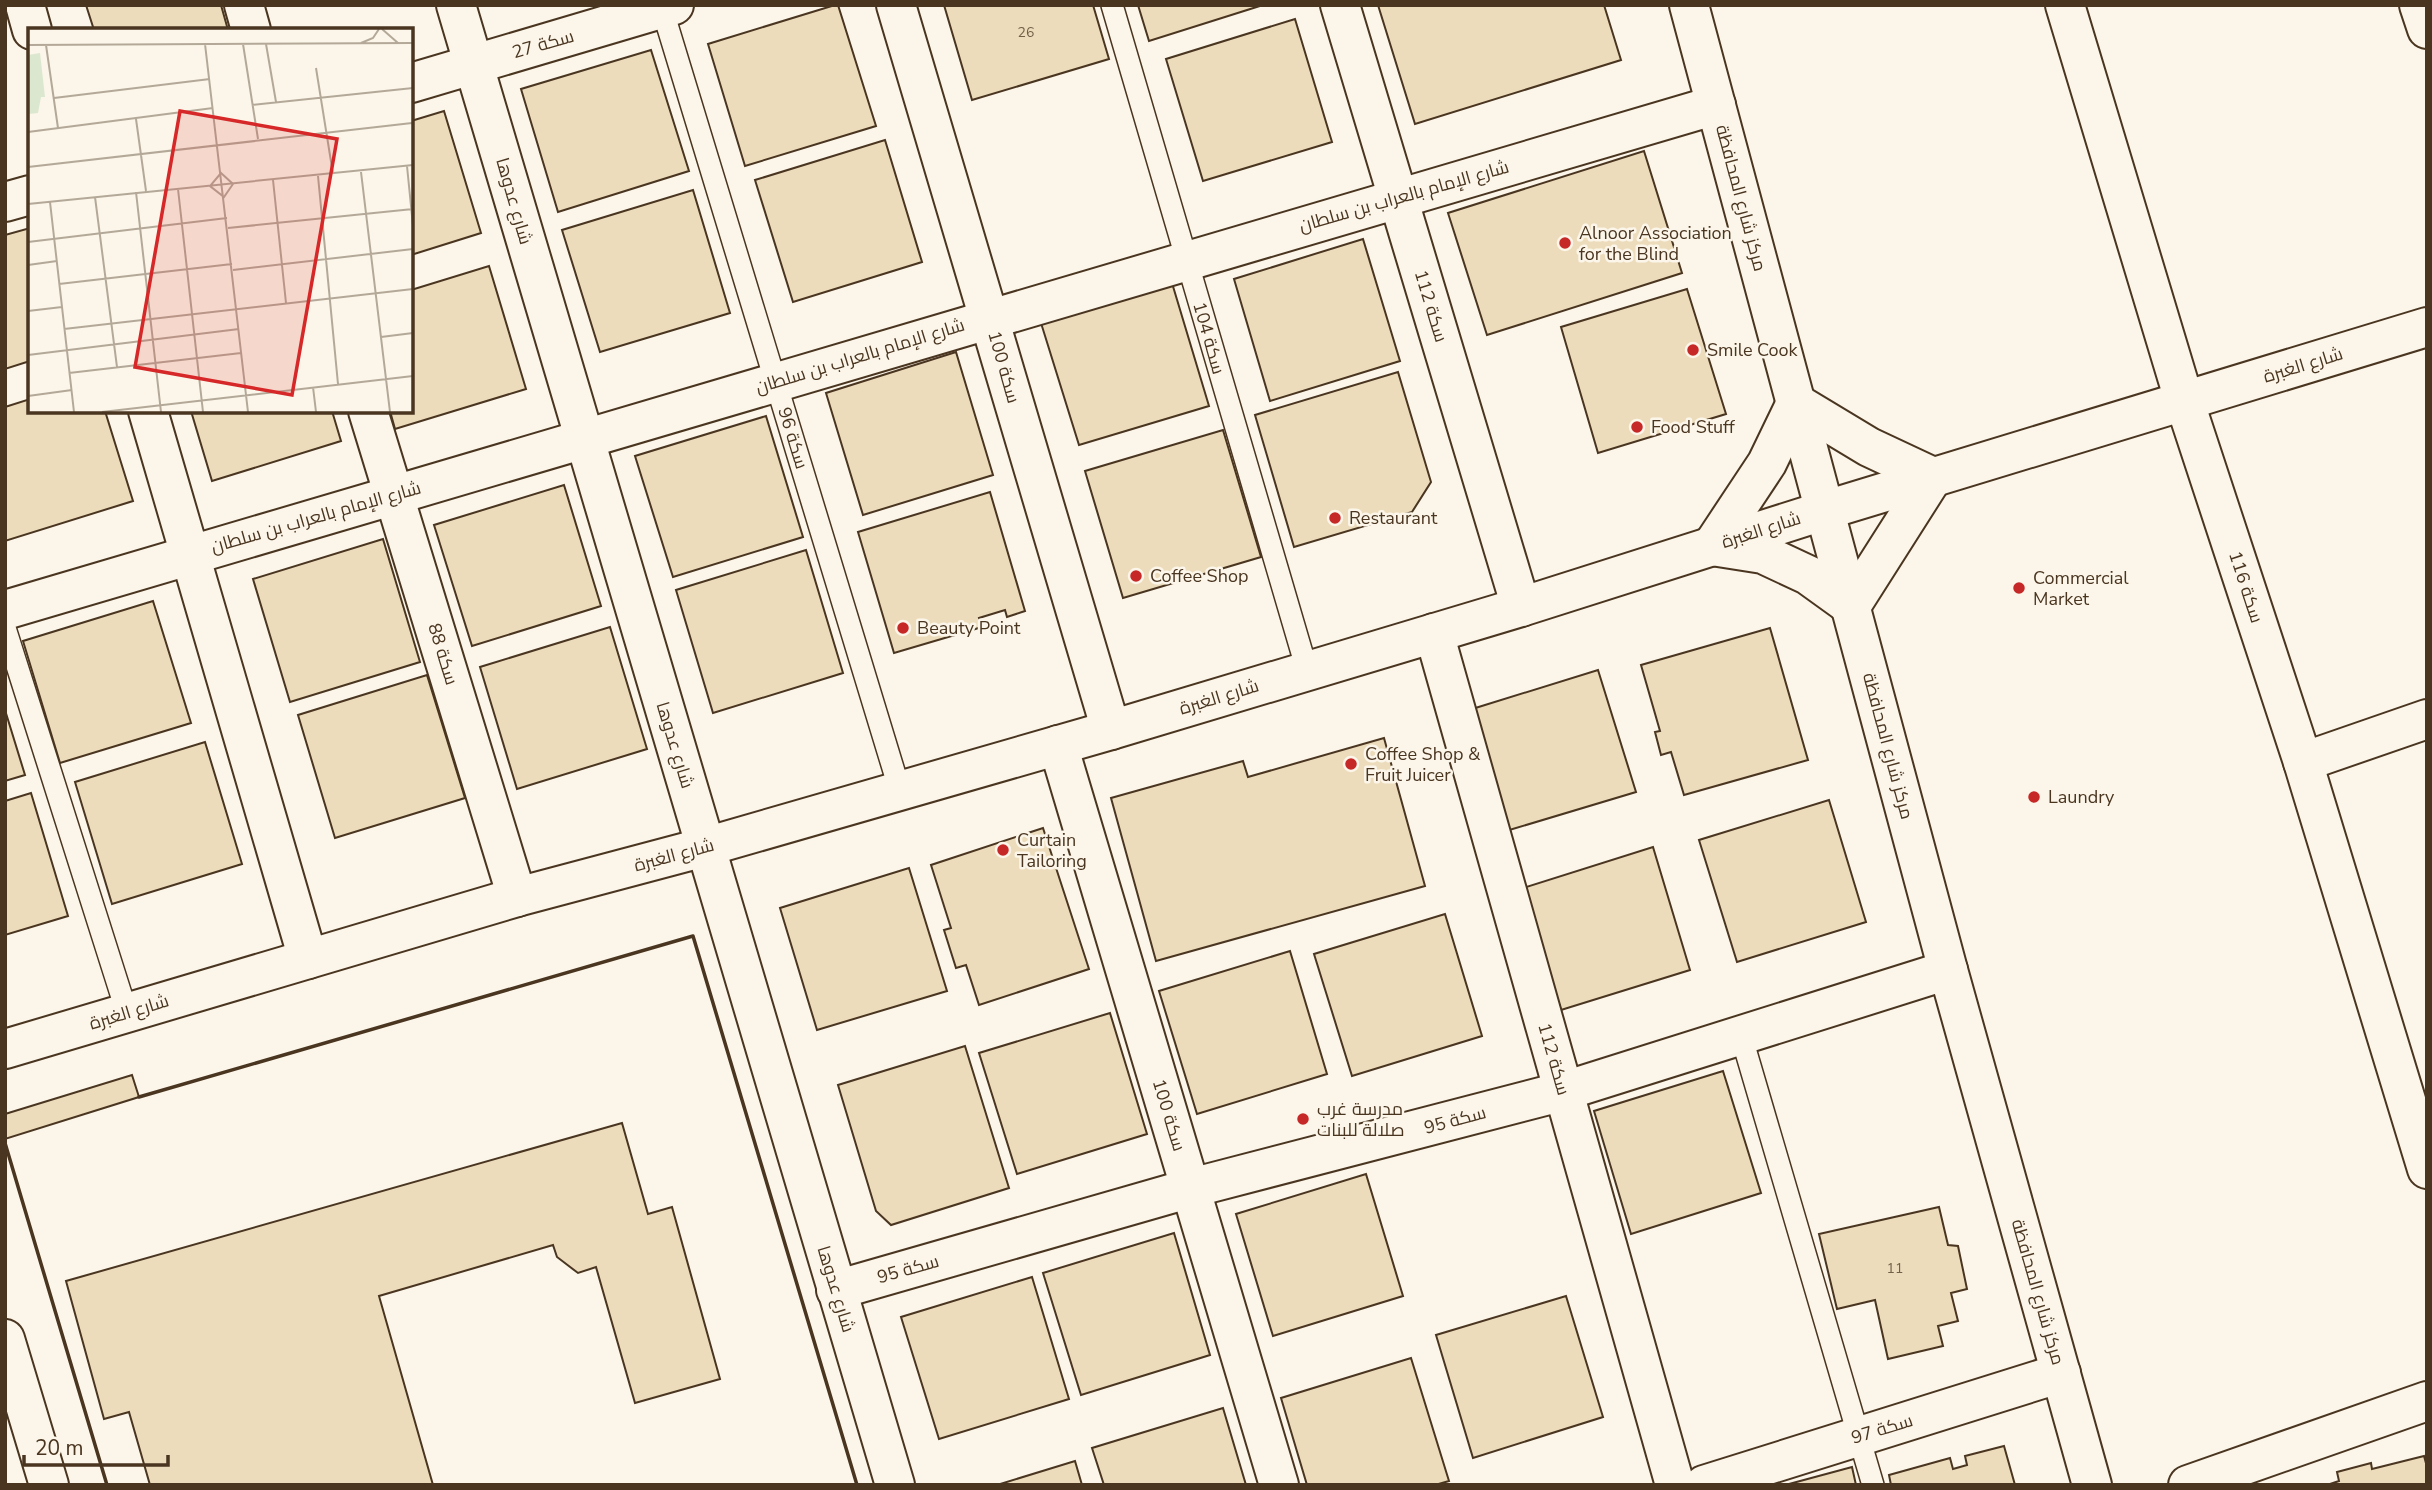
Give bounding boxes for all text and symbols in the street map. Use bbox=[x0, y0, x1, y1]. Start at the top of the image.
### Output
house number: 26 bbox=[1018, 23, 1034, 42]
street label: سكة 27 bbox=[509, 24, 577, 64]
inset map bbox=[28, 28, 413, 413]
street label: مركز شارع المحافظة bbox=[1710, 122, 1772, 274]
street label: شارع الإمام بالعراب بن سلطان bbox=[1296, 154, 1512, 238]
street label: شارع عدوها bbox=[490, 155, 538, 247]
place label: Alnoor Association for the Blind bbox=[1579, 221, 1732, 266]
marker: Alnoor Association for the Blind bbox=[1557, 235, 1573, 251]
street label: سكة 112 bbox=[1409, 267, 1453, 345]
street label: سكة 104 bbox=[1187, 299, 1231, 377]
street label: شارع الإمام بالعراب بن سلطان bbox=[752, 313, 968, 399]
street label: سكة 100 bbox=[982, 328, 1026, 406]
place label: Smile Cook bbox=[1707, 338, 1799, 362]
marker: Smile Cook bbox=[1685, 342, 1701, 358]
street label: شارع الغبرة bbox=[2260, 342, 2346, 388]
street label: سكة 96 bbox=[772, 404, 814, 472]
place label: Food Stuff bbox=[1651, 415, 1736, 439]
marker: Food Stuff bbox=[1629, 419, 1645, 435]
street label: شارع الإمام بالعراب بن سلطان bbox=[208, 475, 424, 559]
place label: Restaurant bbox=[1349, 506, 1438, 530]
street label: شارع الغبرة bbox=[1718, 506, 1804, 554]
marker: Restaurant bbox=[1327, 510, 1343, 526]
street label: سكة 116 bbox=[2223, 548, 2269, 626]
place label: Coffee Shop bbox=[1150, 564, 1248, 588]
place label: Commercial Market bbox=[2033, 566, 2129, 611]
marker: Coffee Shop bbox=[1128, 568, 1144, 584]
marker: Commercial Market bbox=[2011, 580, 2027, 596]
place label: Beauty Point bbox=[917, 616, 1021, 640]
street label: سكة 88 bbox=[422, 620, 464, 688]
marker: Beauty Point bbox=[895, 620, 911, 636]
street label: مركز شارع المحافظة bbox=[1857, 670, 1919, 822]
street label: شارع الغبرة bbox=[1176, 674, 1262, 720]
street label: شارع عدوها bbox=[650, 699, 700, 791]
place label: Coffee Shop & Fruit Juicer bbox=[1365, 742, 1481, 787]
marker: Coffee Shop & Fruit Juicer bbox=[1343, 756, 1359, 772]
place label: Laundry bbox=[2048, 785, 2115, 809]
marker: Laundry bbox=[2026, 789, 2042, 805]
place label: Curtain Tailoring bbox=[1017, 828, 1087, 873]
street label: شارع الغبرة bbox=[631, 833, 717, 877]
marker: Curtain Tailoring bbox=[995, 842, 1011, 858]
street label: شارع الغبرة bbox=[86, 989, 172, 1035]
street label: سكة 112 bbox=[1532, 1020, 1576, 1098]
street label: سكة 100 bbox=[1147, 1076, 1191, 1154]
place label: مدرسة غرب صلالة للبنات bbox=[1317, 1097, 1404, 1142]
street label: سكة 95 bbox=[1421, 1100, 1489, 1140]
marker: مدرسة غرب صلالة للبنات bbox=[1295, 1111, 1311, 1127]
street label: مركز شارع المحافظة bbox=[2006, 1216, 2070, 1368]
street label: شارع عدوها bbox=[811, 1243, 861, 1335]
street label: سكة 95 bbox=[874, 1249, 942, 1289]
house number: 11 bbox=[1887, 1259, 1903, 1278]
street label: سكة 97 bbox=[1848, 1408, 1916, 1450]
scale bar bbox=[24, 1424, 168, 1468]
text: 20 m bbox=[35, 1434, 84, 1462]

